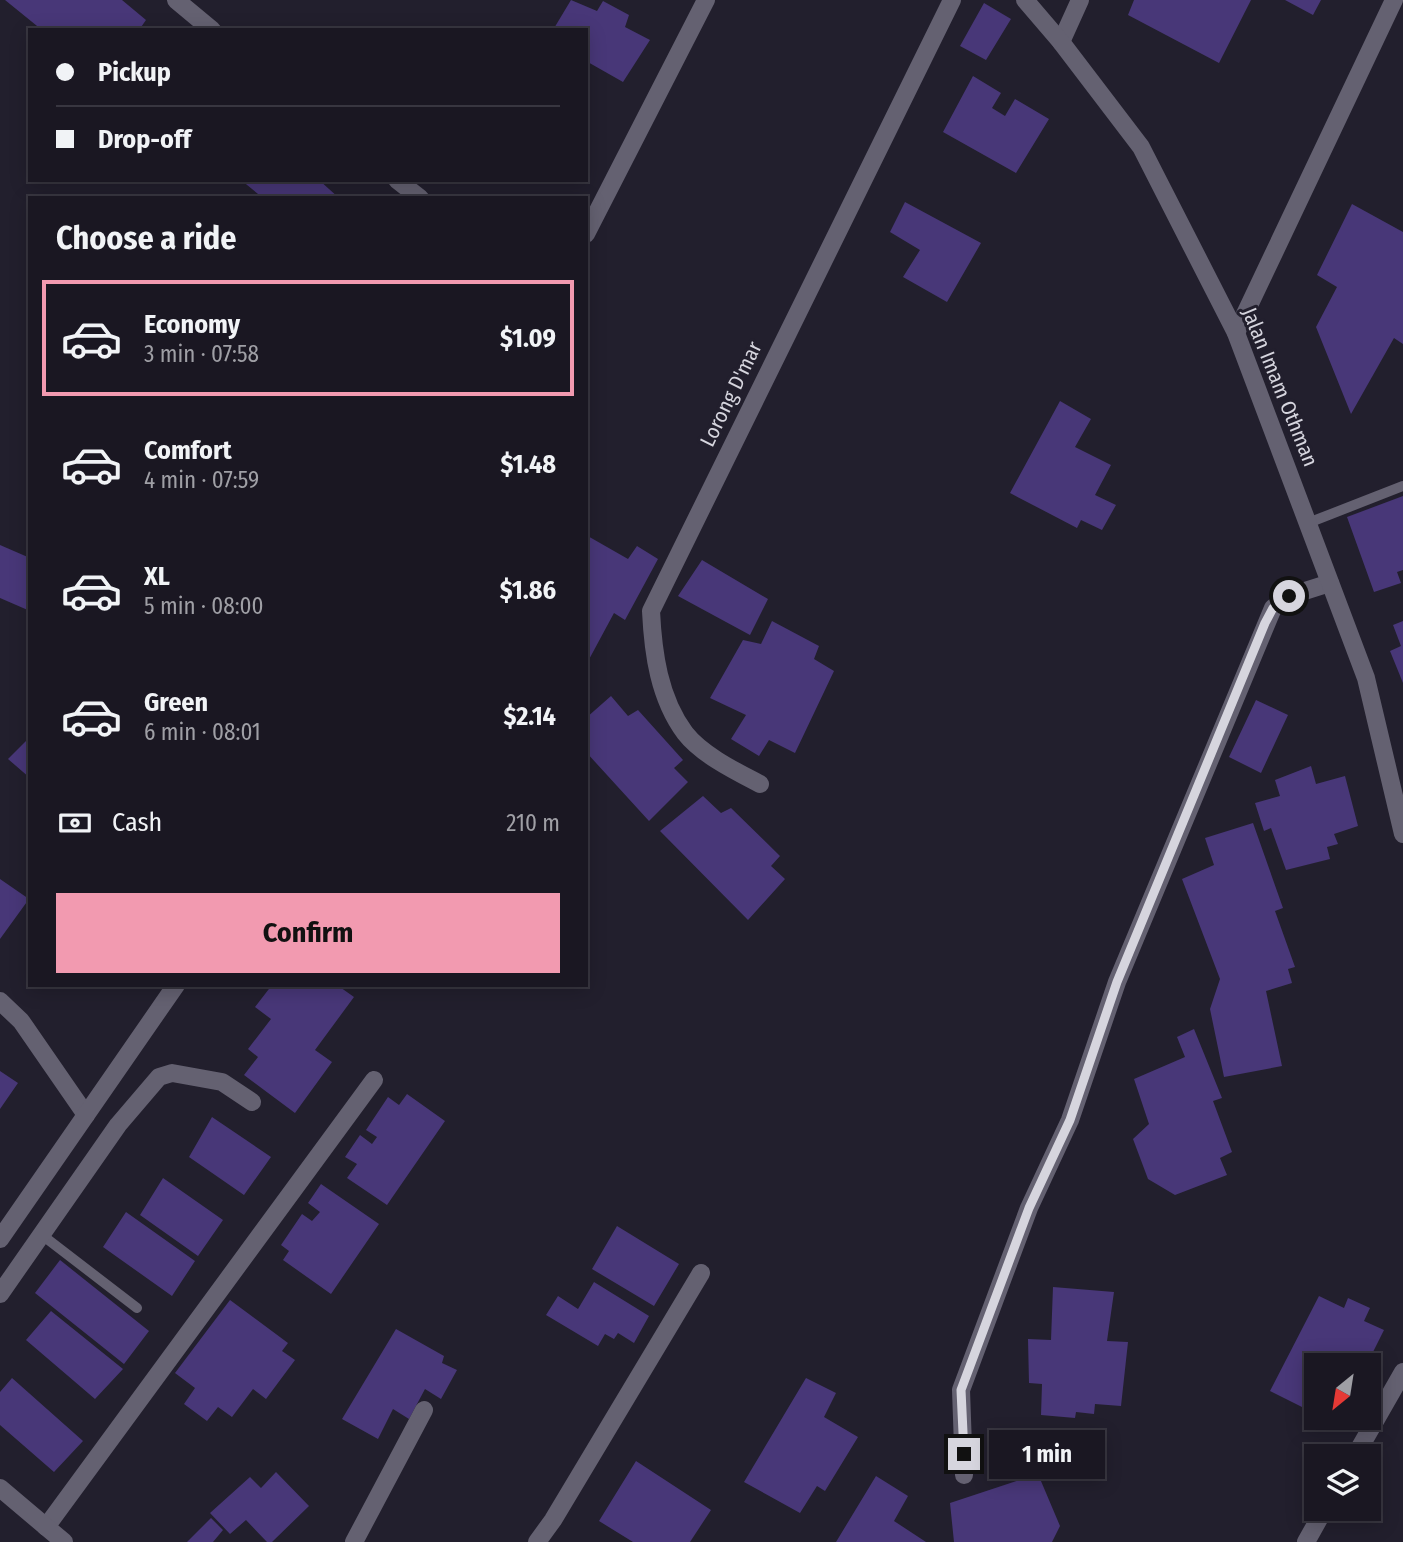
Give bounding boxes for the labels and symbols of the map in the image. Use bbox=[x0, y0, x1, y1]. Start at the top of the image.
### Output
street label: Jalan Imam Othman bbox=[1236, 304, 1324, 470]
street label: Lorong D'mar bbox=[694, 337, 768, 451]
route start bbox=[1273, 580, 1305, 612]
north arrow bbox=[1304, 1353, 1381, 1430]
callout: 1 min bbox=[988, 1430, 1104, 1478]
route end bbox=[948, 1438, 980, 1470]

